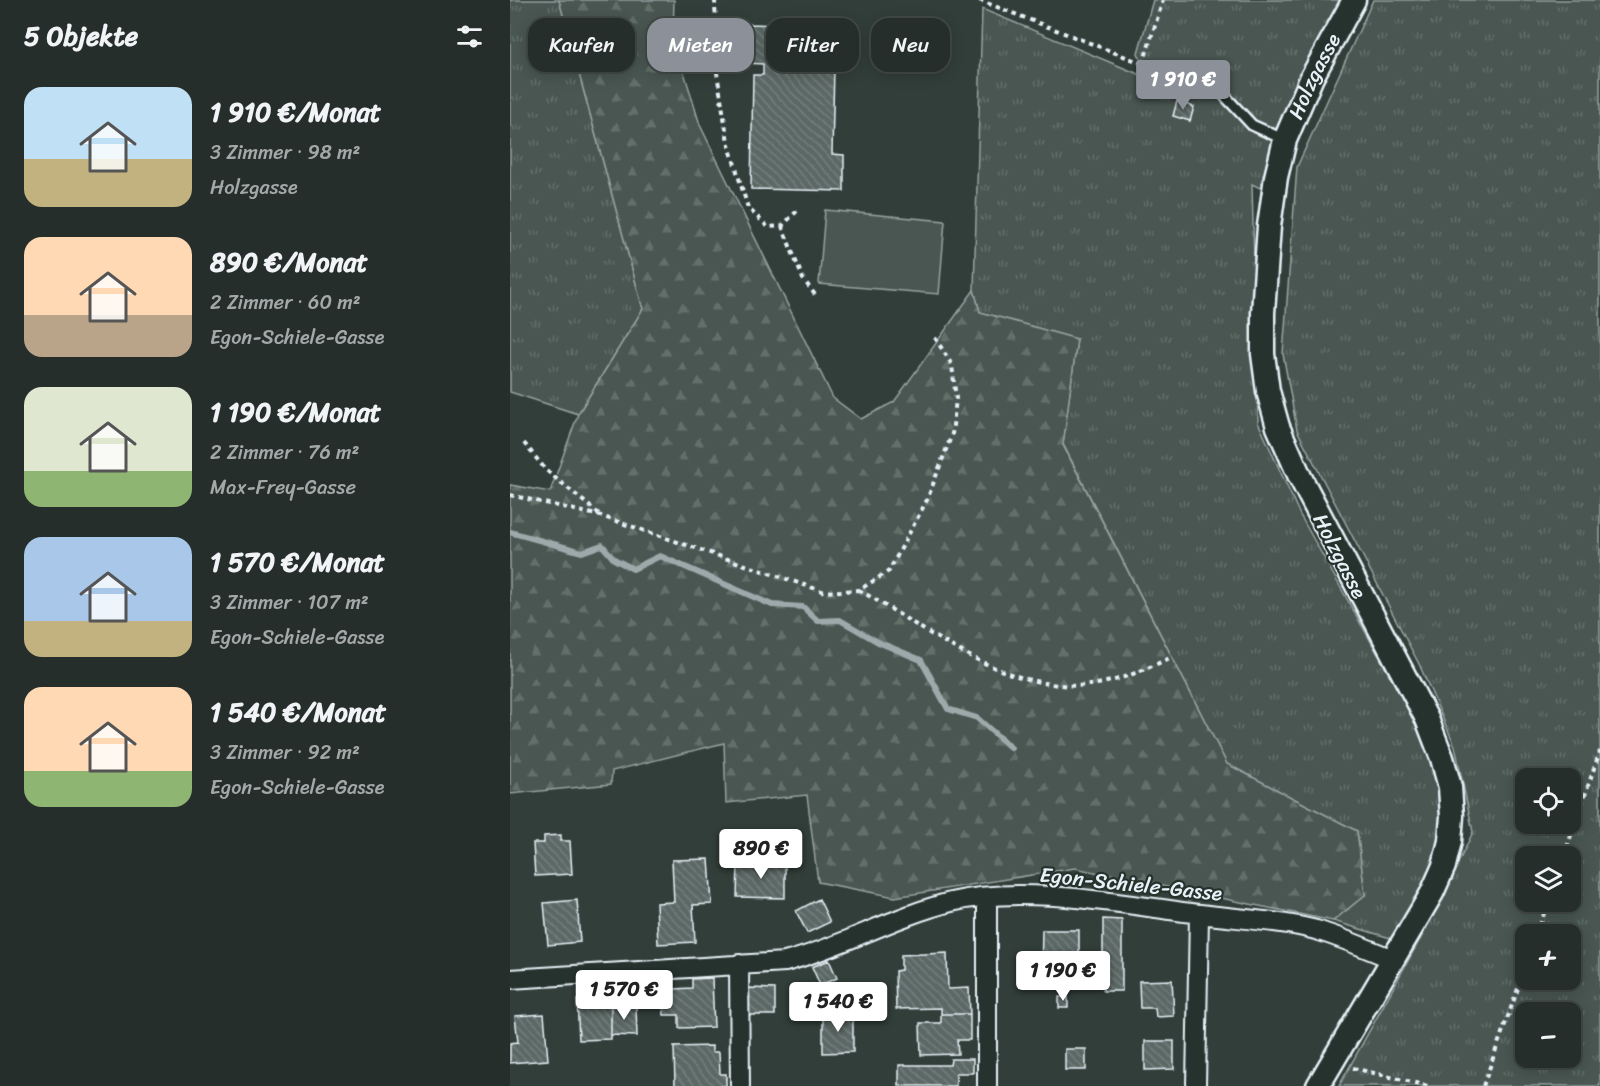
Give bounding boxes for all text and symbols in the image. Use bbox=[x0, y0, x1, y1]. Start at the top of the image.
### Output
text: 5 Objekte bbox=[24, 13, 138, 59]
chip: Kaufen bbox=[528, 18, 635, 72]
chip: Mieten bbox=[647, 18, 754, 72]
chip: Filter bbox=[766, 18, 859, 72]
chip: Neu bbox=[871, 18, 950, 72]
icon: filters bbox=[453, 20, 486, 53]
street label: Holzgasse bbox=[1277, 26, 1352, 125]
pin: 1 910 € bbox=[1128, 60, 1238, 111]
text: 1 910 € bbox=[1150, 62, 1216, 97]
text: 1 910 €/Monat bbox=[210, 89, 381, 135]
icon: home bbox=[72, 111, 144, 183]
text: 3 Zimmer · 98 m² bbox=[210, 135, 360, 170]
text: Holzgasse bbox=[210, 170, 298, 205]
text: 890 €/Monat bbox=[210, 239, 368, 285]
icon: home bbox=[72, 261, 144, 333]
text: 2 Zimmer · 60 m² bbox=[210, 285, 361, 320]
text: Egon-Schiele-Gasse bbox=[210, 320, 384, 355]
text: 1 190 €/Monat bbox=[210, 389, 381, 435]
icon: home bbox=[72, 411, 144, 483]
text: 2 Zimmer · 76 m² bbox=[210, 435, 359, 470]
text: Max-Frey-Gasse bbox=[210, 470, 356, 505]
street label: Holzgasse bbox=[1302, 506, 1378, 606]
text: 1 570 €/Monat bbox=[210, 539, 385, 585]
icon: home bbox=[72, 561, 144, 633]
text: 3 Zimmer · 107 m² bbox=[210, 585, 369, 620]
text: Egon-Schiele-Gasse bbox=[210, 620, 384, 655]
text: 1 540 €/Monat bbox=[210, 689, 386, 735]
icon: home bbox=[72, 711, 144, 783]
text: 3 Zimmer · 92 m² bbox=[210, 735, 360, 770]
map controls bbox=[1515, 768, 1581, 1068]
button: locate bbox=[1515, 768, 1581, 834]
text: Egon-Schiele-Gasse bbox=[210, 770, 384, 805]
pin: 890 € bbox=[719, 829, 803, 880]
text: 890 € bbox=[733, 831, 789, 866]
button: layers bbox=[1515, 846, 1581, 912]
street label: Egon-Schiele-Gasse bbox=[1038, 856, 1224, 912]
button: + bbox=[1515, 924, 1581, 990]
pin: 1 190 € bbox=[1008, 951, 1118, 1002]
text: 1 190 € bbox=[1030, 953, 1096, 988]
pin: 1 570 € bbox=[569, 970, 679, 1021]
text: 1 570 € bbox=[590, 972, 658, 1007]
pin: 1 540 € bbox=[783, 982, 893, 1033]
text: 1 540 € bbox=[803, 984, 873, 1019]
button: − bbox=[1515, 1002, 1581, 1068]

